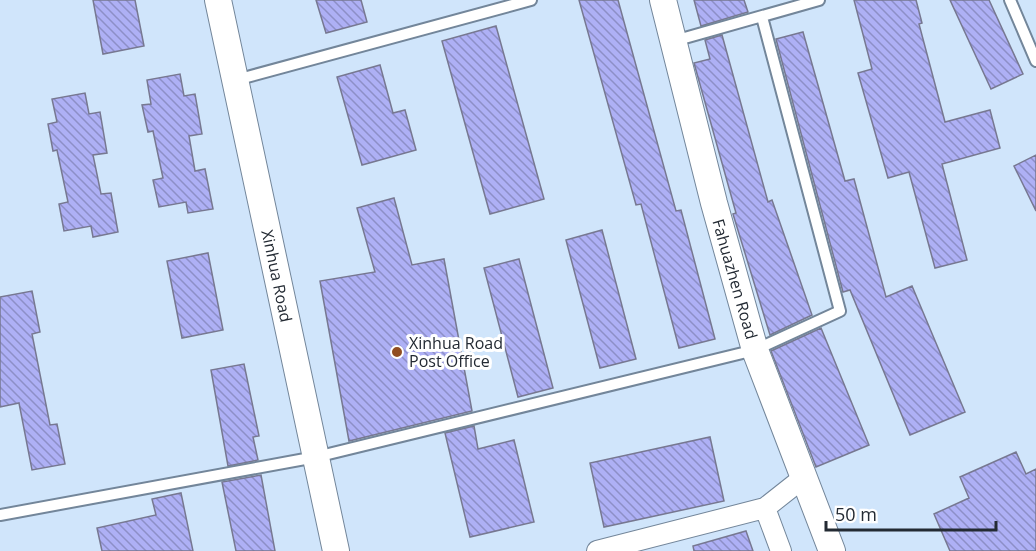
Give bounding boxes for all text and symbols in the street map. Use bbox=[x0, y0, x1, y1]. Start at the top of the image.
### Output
street label: Fahuazhen Road bbox=[707, 216, 763, 342]
street label: Xinhua Road bbox=[256, 228, 298, 324]
place label: Xinhua Road Post Office bbox=[409, 332, 503, 372]
marker: Xinhua Road Post Office bbox=[390, 345, 404, 359]
scale bar bbox=[826, 494, 996, 532]
text: 50 m bbox=[835, 502, 877, 526]

